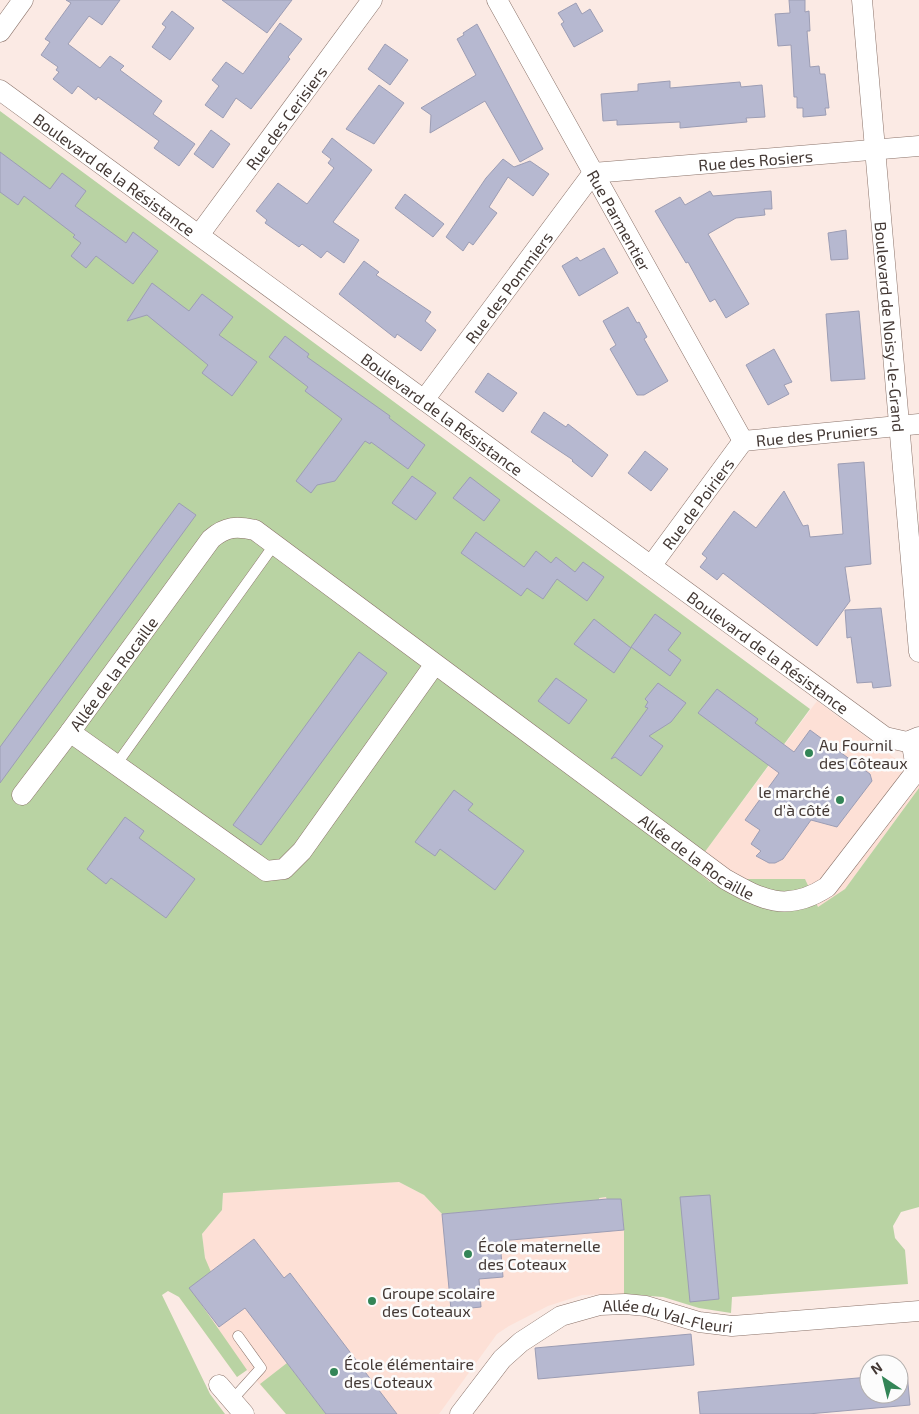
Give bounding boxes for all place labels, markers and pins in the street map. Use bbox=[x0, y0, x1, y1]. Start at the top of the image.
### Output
place label: Au Fournil des Côteaux bbox=[819, 735, 908, 772]
marker: Au Fournil des Côteaux bbox=[803, 747, 815, 759]
place label: le marché d'à côté bbox=[758, 782, 830, 819]
marker: le marché d'à côté bbox=[834, 794, 846, 806]
place label: École maternelle des Coteaux bbox=[478, 1236, 601, 1273]
marker: École maternelle des Coteaux bbox=[462, 1248, 474, 1260]
place label: Groupe scolaire des Coteaux bbox=[382, 1283, 495, 1320]
marker: Groupe scolaire des Coteaux bbox=[366, 1295, 378, 1307]
place label: École élémentaire des Coteaux bbox=[344, 1354, 474, 1391]
marker: École élémentaire des Coteaux bbox=[328, 1366, 340, 1378]

